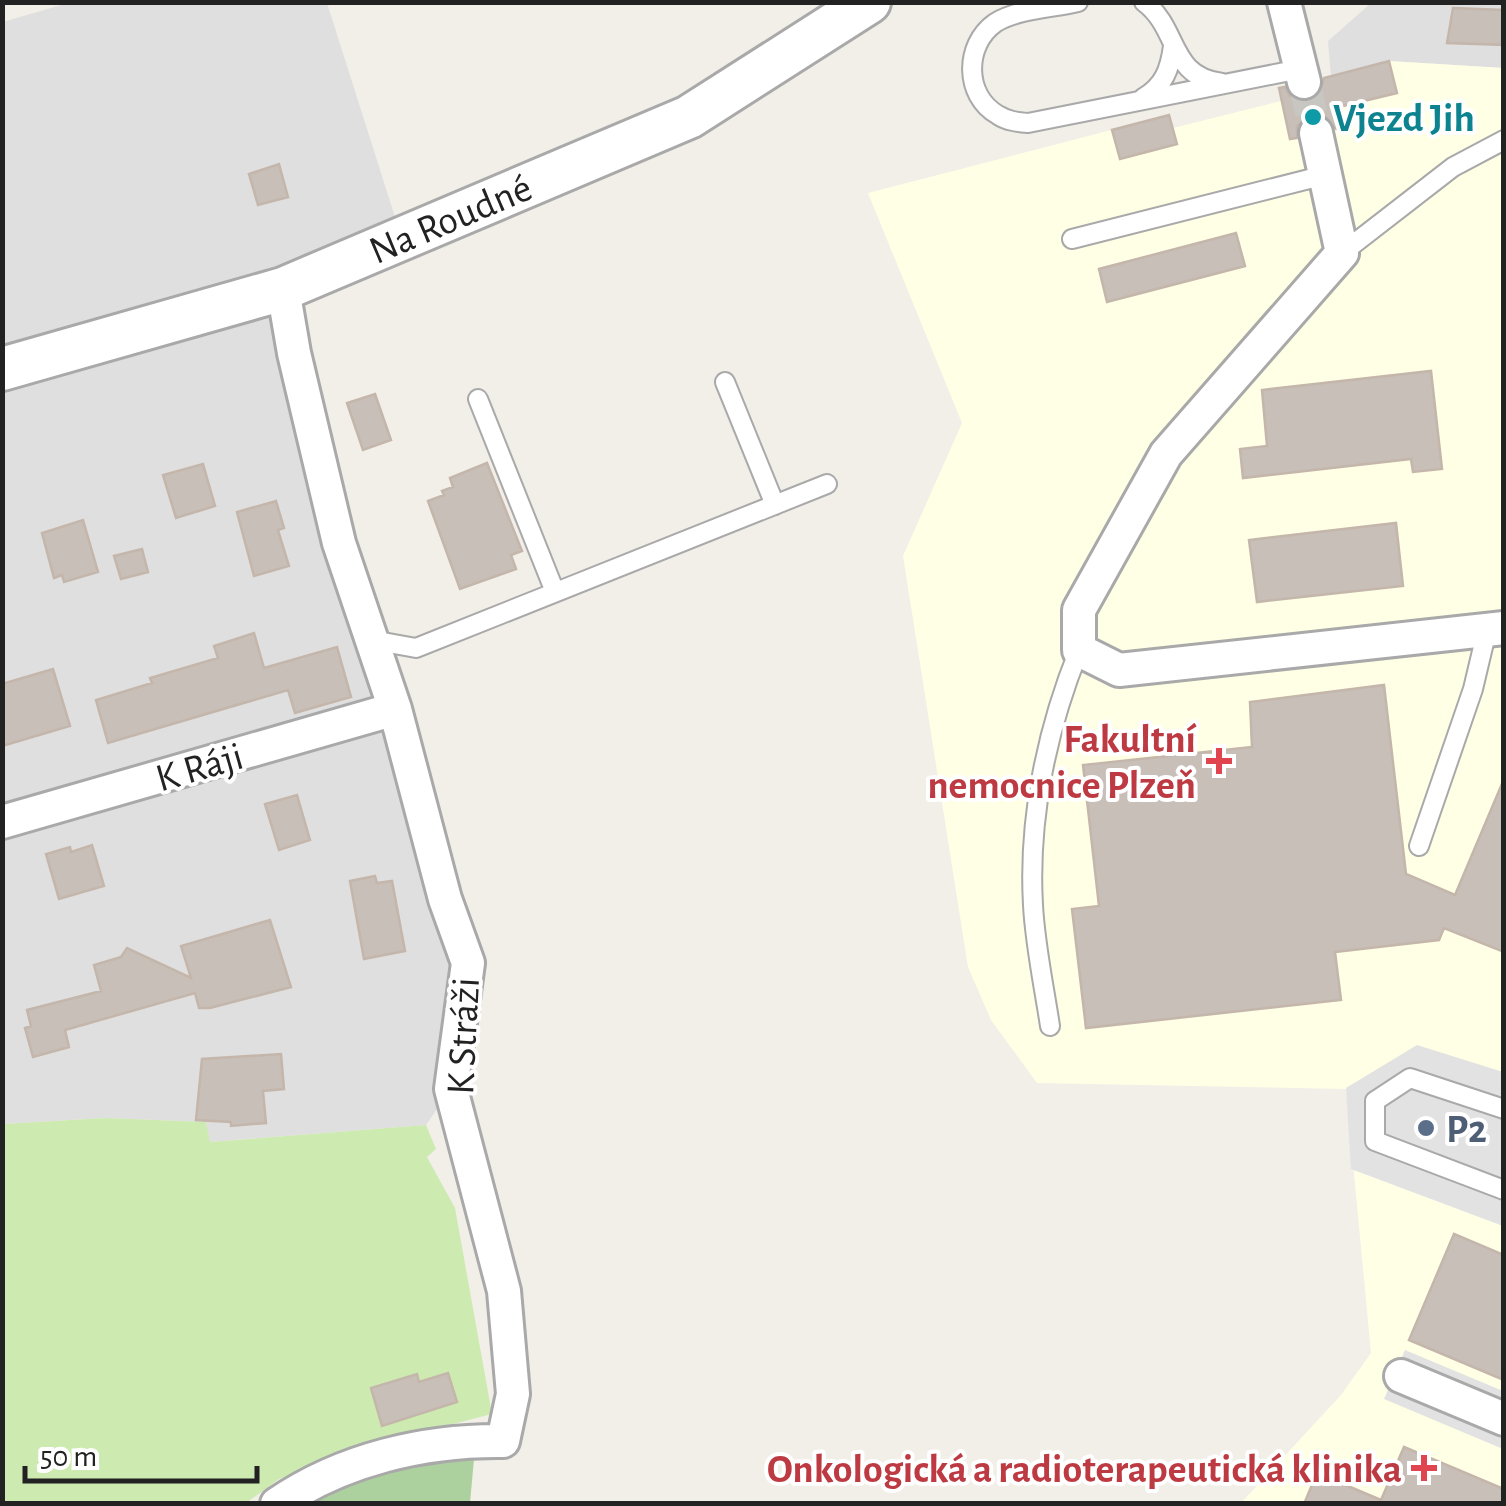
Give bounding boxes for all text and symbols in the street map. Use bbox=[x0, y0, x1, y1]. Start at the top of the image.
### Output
place label: Vjezd Jih bbox=[1333, 99, 1475, 139]
marker: Vjezd Jih bbox=[1302, 106, 1324, 128]
street label: Na Roudné bbox=[364, 168, 538, 272]
place label: Fakultní nemocnice Plzeň bbox=[927, 720, 1197, 806]
street label: K Ráji bbox=[151, 736, 248, 799]
marker: Fakultní nemocnice Plzeň bbox=[1206, 748, 1232, 774]
street label: K Stráži bbox=[441, 976, 487, 1096]
place label: P2 bbox=[1446, 1110, 1487, 1150]
marker: P2 bbox=[1415, 1117, 1437, 1139]
scale bar bbox=[25, 1421, 258, 1483]
text: 50 m bbox=[40, 1442, 97, 1472]
place label: Onkologická a radioterapeutická klinika bbox=[767, 1450, 1402, 1490]
marker: Onkologická a radioterapeutická klinika bbox=[1411, 1455, 1437, 1481]

